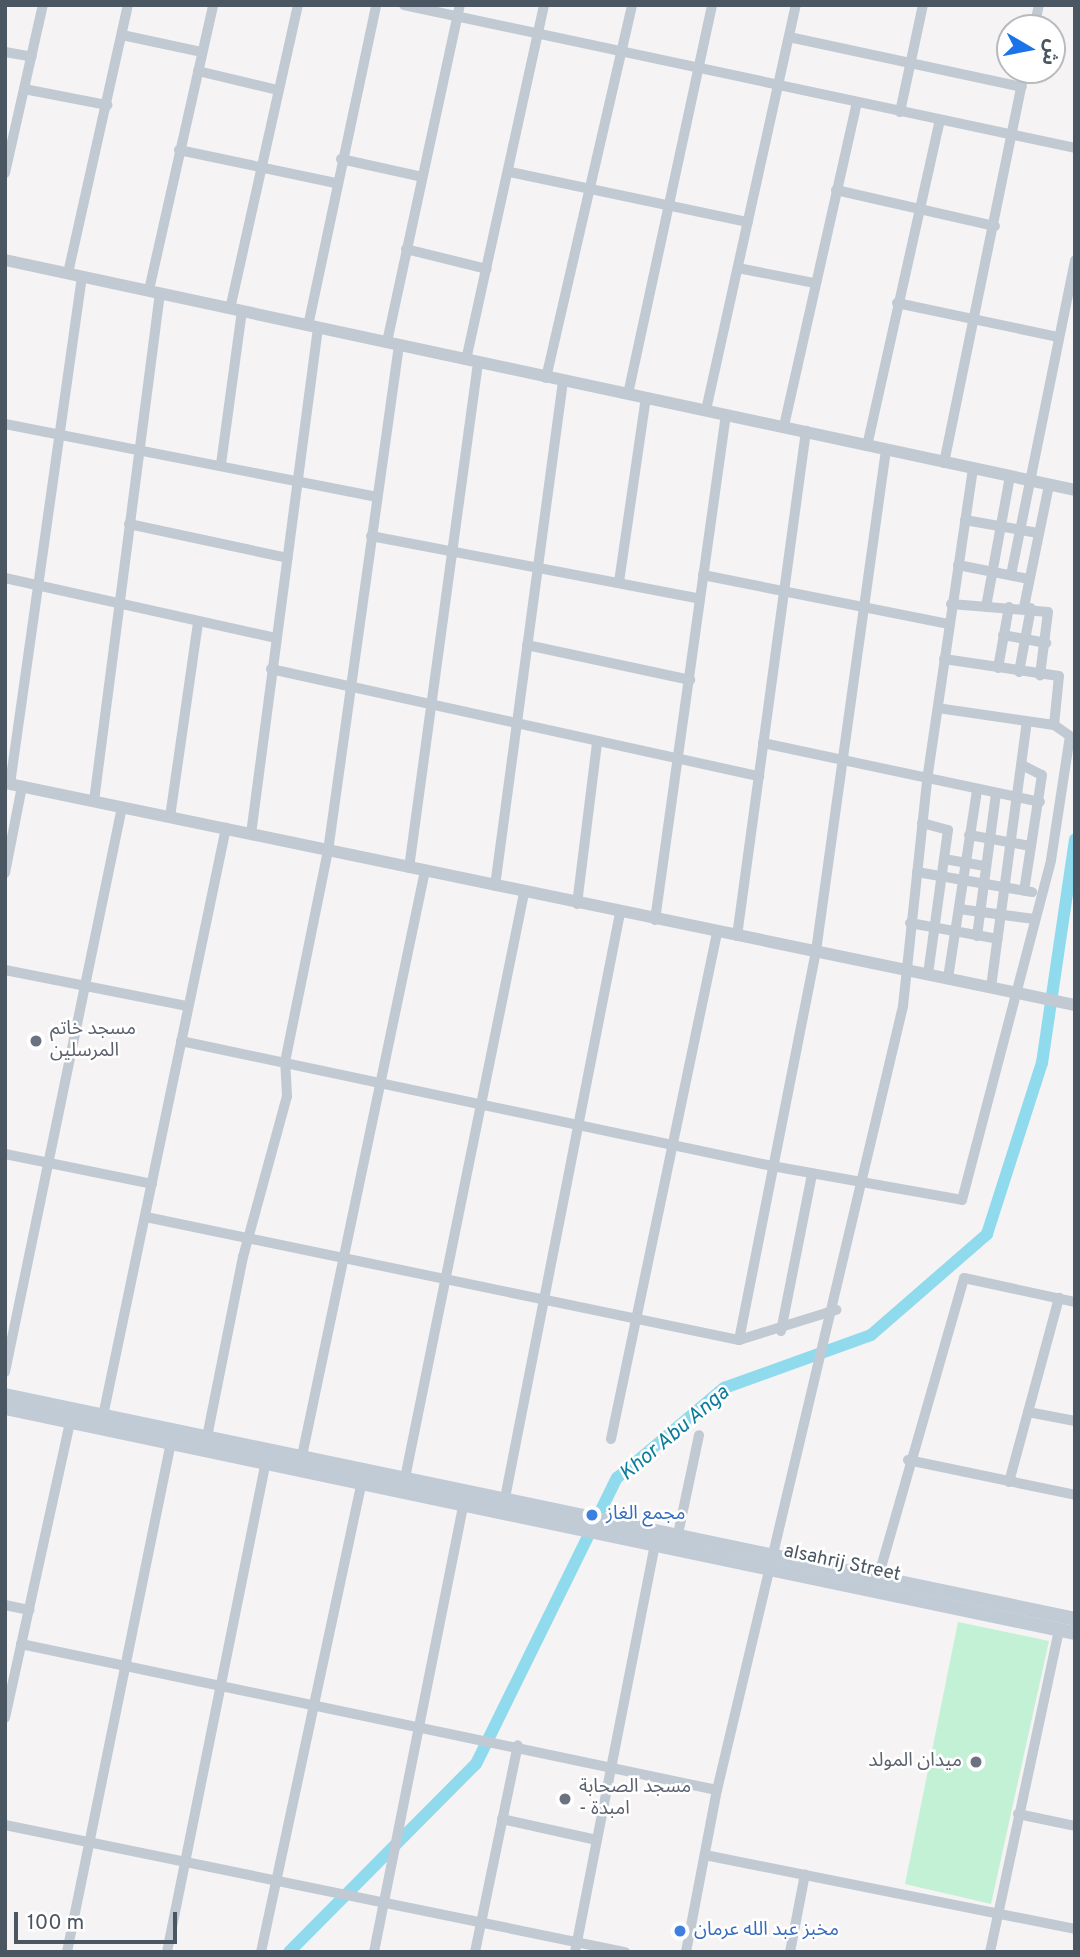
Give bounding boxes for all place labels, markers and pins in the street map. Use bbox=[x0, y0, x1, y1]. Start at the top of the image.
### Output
place label: مسجد خاتم المرسلين bbox=[50, 1019, 136, 1063]
marker: مسجد خاتم المرسلين bbox=[28, 1033, 44, 1049]
place label: مجمع الغاز bbox=[606, 1504, 685, 1526]
marker: مجمع الغاز bbox=[584, 1507, 600, 1523]
place label: ميدان المولد bbox=[868, 1751, 962, 1773]
marker: ميدان المولد bbox=[968, 1754, 984, 1770]
place label: مسجد الصحابة - امبدة bbox=[579, 1777, 691, 1821]
marker: مسجد الصحابة - امبدة bbox=[557, 1791, 573, 1807]
place label: مخبز عبد الله عرمان bbox=[694, 1920, 839, 1942]
marker: مخبز عبد الله عرمان bbox=[672, 1923, 688, 1939]

